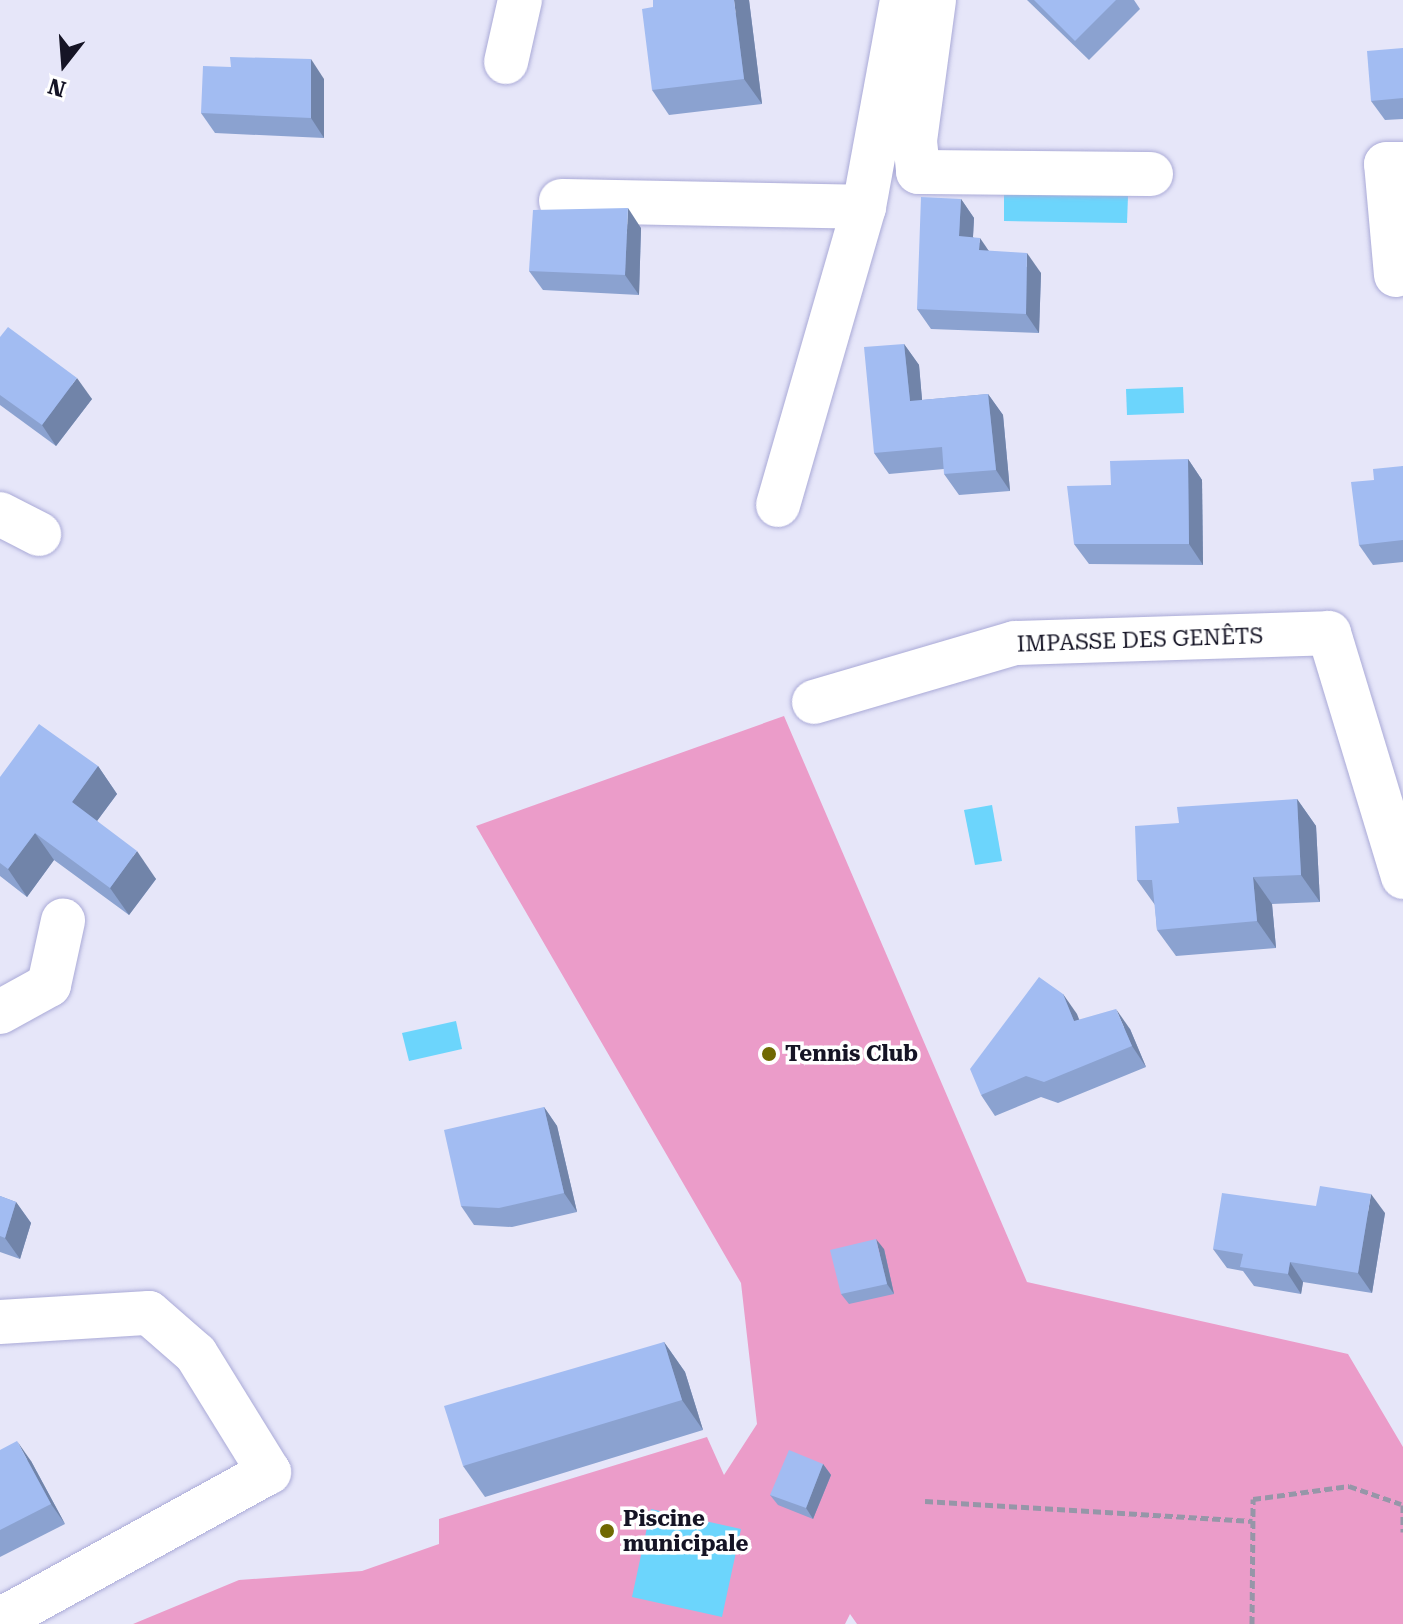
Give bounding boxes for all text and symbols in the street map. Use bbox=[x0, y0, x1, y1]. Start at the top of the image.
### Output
north arrow bbox=[24, 24, 104, 104]
text: N bbox=[45, 73, 69, 102]
street label: IMPASSE DES GENÊTS bbox=[1016, 623, 1264, 657]
place label: Tennis Club bbox=[785, 1041, 918, 1067]
marker: Tennis Club bbox=[760, 1045, 778, 1063]
place label: Piscine municipale bbox=[623, 1505, 748, 1556]
marker: Piscine municipale bbox=[598, 1522, 616, 1540]

